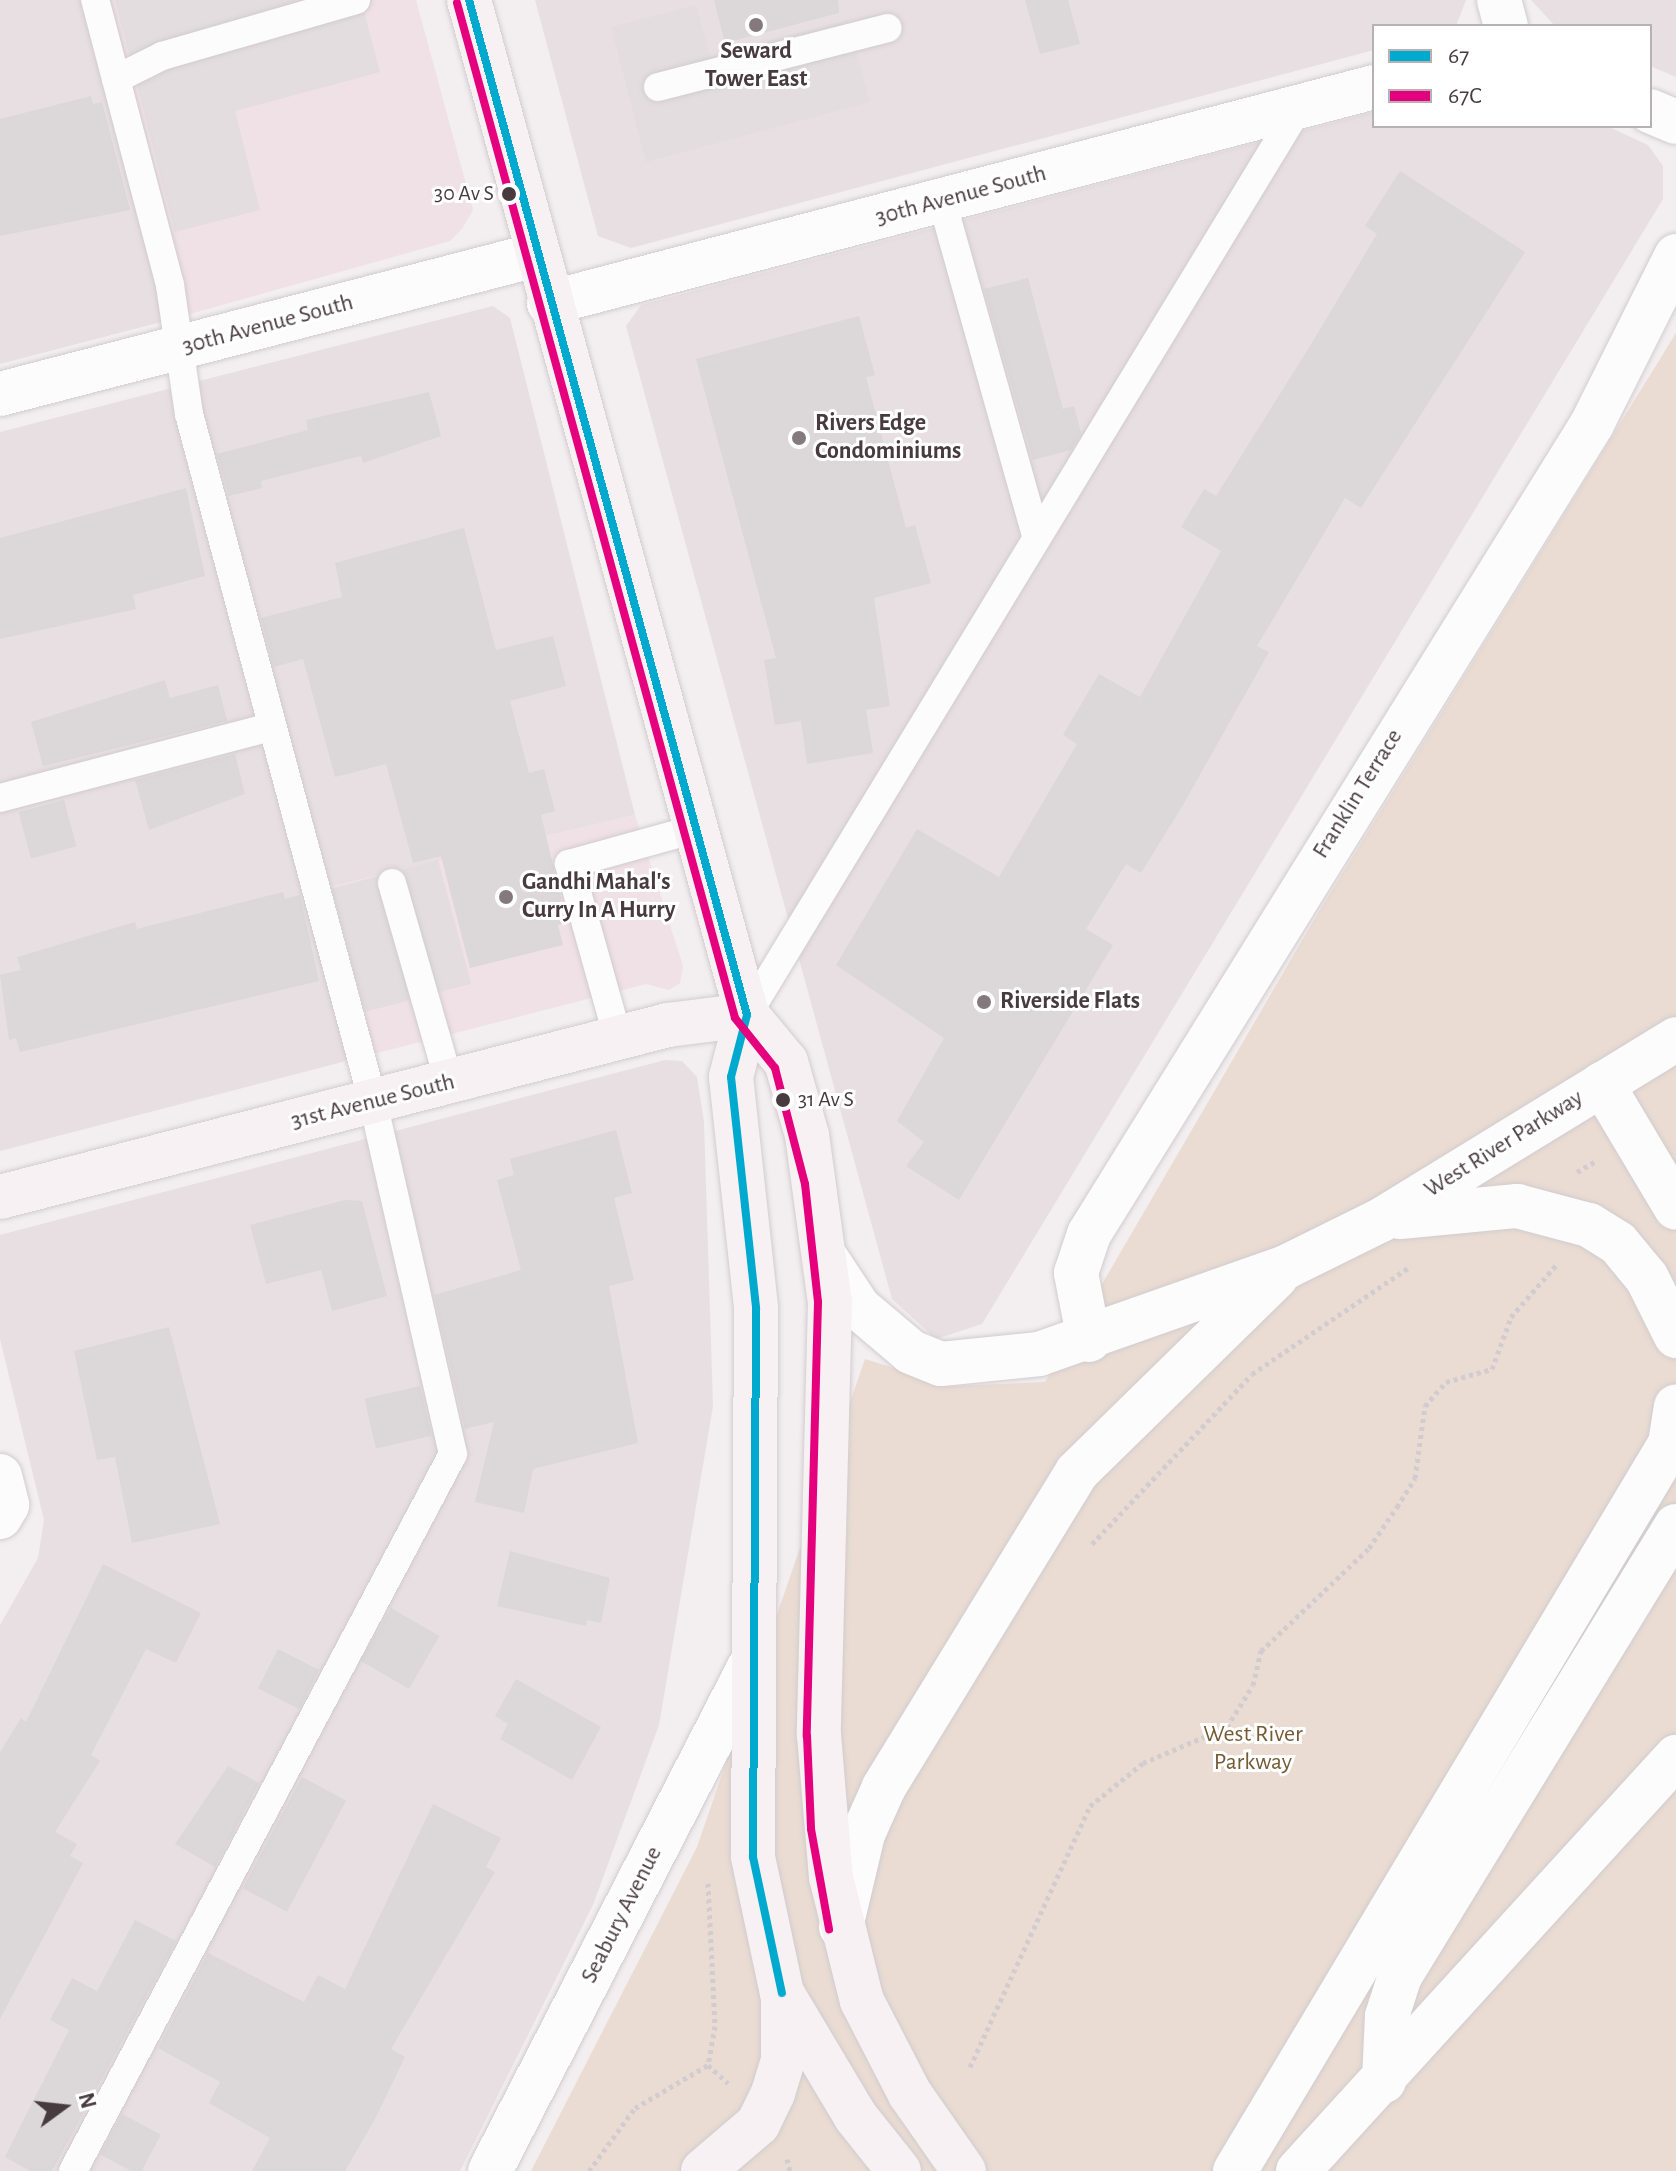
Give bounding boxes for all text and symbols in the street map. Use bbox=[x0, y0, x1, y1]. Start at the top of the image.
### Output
marker: Seward Tower East bbox=[747, 16, 765, 34]
legend bbox=[1372, 24, 1652, 128]
place label: Seward Tower East bbox=[705, 38, 807, 94]
text: 67 bbox=[1448, 44, 1469, 68]
text: 67C bbox=[1448, 84, 1482, 108]
street label: 30th Avenue South bbox=[872, 159, 1050, 233]
place label: 30 Av S bbox=[434, 181, 494, 207]
marker: 30 Av S bbox=[501, 186, 517, 202]
street label: 30th Avenue South bbox=[179, 288, 357, 362]
place label: Rivers Edge Condominiums bbox=[815, 410, 961, 466]
marker: Rivers Edge Condominiums bbox=[790, 429, 808, 447]
street label: Franklin Terrace bbox=[1307, 724, 1409, 864]
place label: Gandhi Mahal's Curry In A Hurry bbox=[522, 869, 675, 925]
marker: Gandhi Mahal's Curry In A Hurry bbox=[497, 888, 515, 906]
place label: Riverside Flats bbox=[1000, 988, 1140, 1016]
marker: Riverside Flats bbox=[975, 993, 993, 1011]
street label: 31st Avenue South bbox=[288, 1068, 458, 1136]
street label: West River Parkway bbox=[1419, 1084, 1589, 1204]
place label: 31 Av S bbox=[798, 1087, 854, 1113]
marker: 31 Av S bbox=[775, 1092, 791, 1108]
park label: West River Parkway bbox=[1203, 1721, 1303, 1777]
street label: Seabury Avenue bbox=[575, 1842, 669, 1988]
north arrow bbox=[24, 2067, 104, 2147]
text: N bbox=[75, 2091, 100, 2111]

